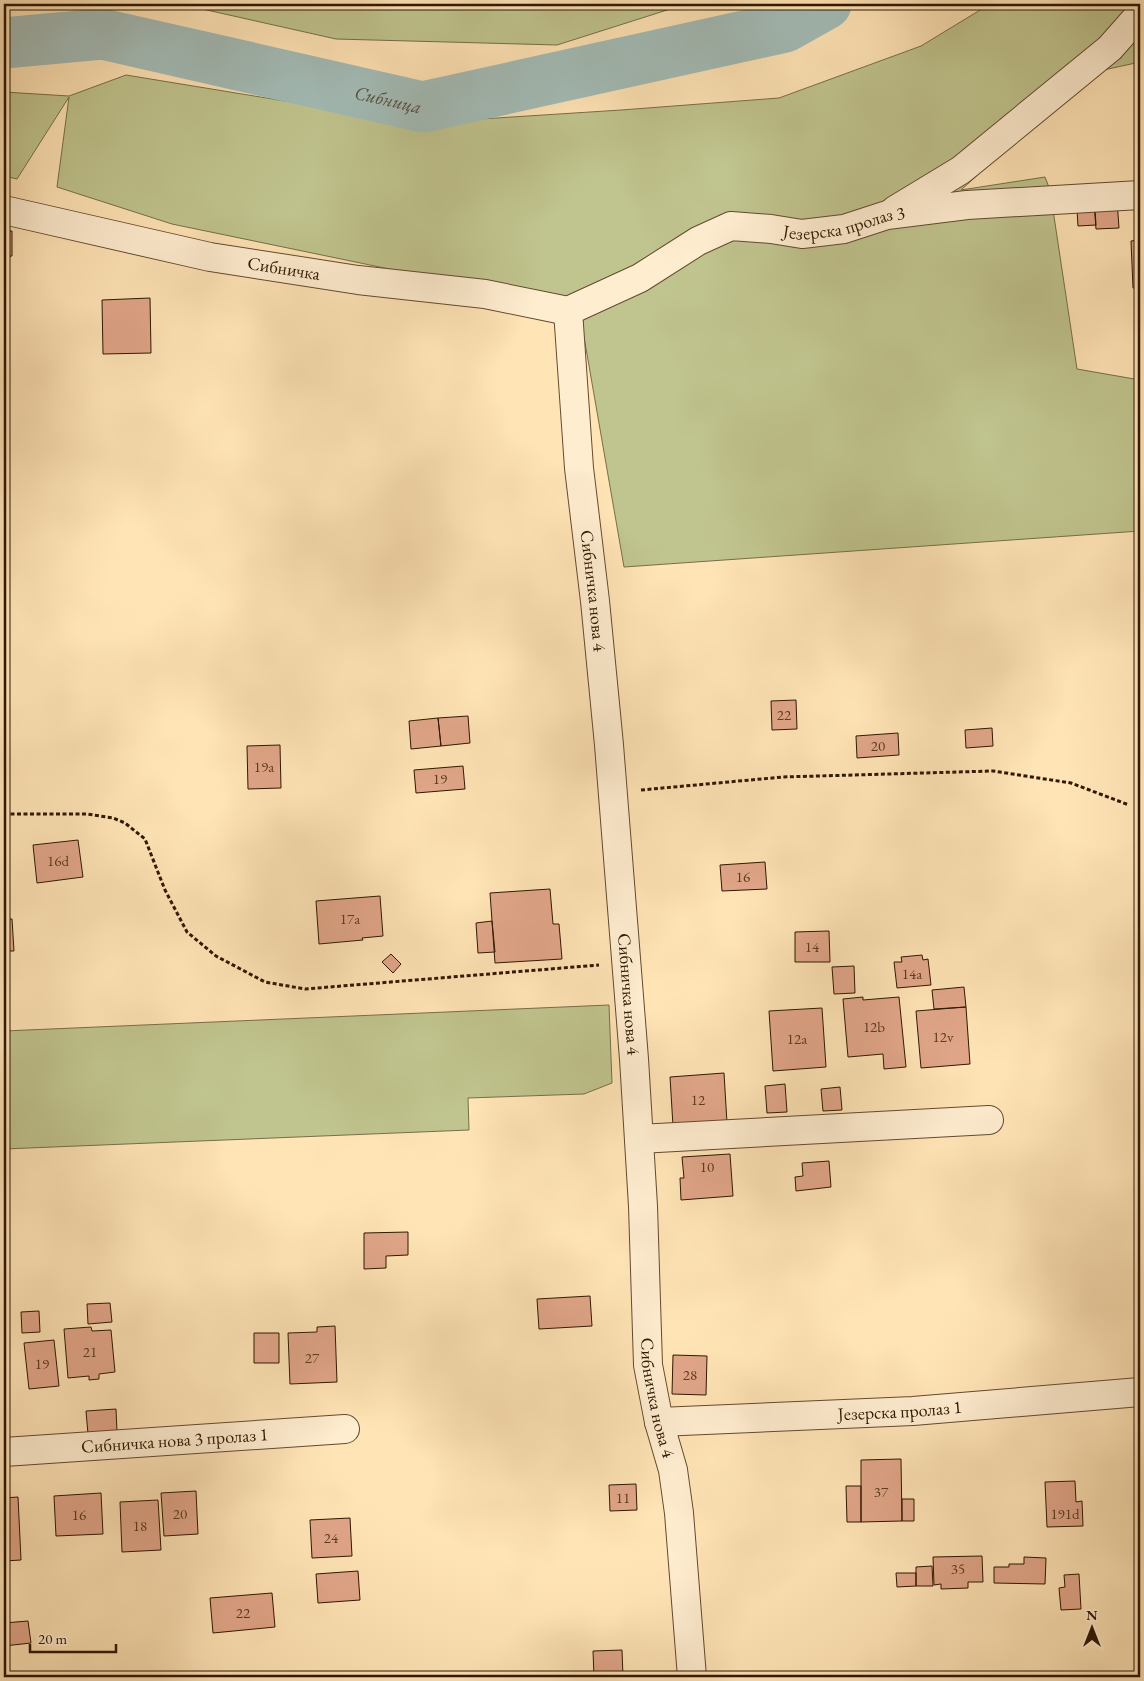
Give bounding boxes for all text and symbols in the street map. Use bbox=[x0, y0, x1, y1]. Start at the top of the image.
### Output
water label: Сибница bbox=[352, 80, 424, 119]
street label: Језерска пролаз 3 bbox=[780, 201, 906, 245]
street label: Сибничка bbox=[246, 251, 323, 285]
street label: Сибничка нова 4 bbox=[576, 529, 612, 653]
house number: 22 bbox=[777, 705, 792, 724]
house number: 20 bbox=[871, 736, 885, 755]
house number: 19a bbox=[254, 757, 274, 776]
house number: 19 bbox=[433, 769, 447, 788]
house number: 16d bbox=[47, 851, 69, 870]
house number: 16 bbox=[736, 867, 750, 886]
house number: 17a bbox=[340, 909, 360, 928]
street label: Сибничка нова 4 bbox=[613, 932, 646, 1056]
house number: 14 bbox=[805, 937, 820, 956]
house number: 14a bbox=[902, 964, 922, 983]
house number: 12b bbox=[863, 1017, 885, 1036]
house number: 12v bbox=[933, 1027, 954, 1046]
house number: 12a bbox=[787, 1029, 807, 1048]
house number: 12 bbox=[691, 1090, 706, 1109]
house number: 10 bbox=[700, 1157, 714, 1176]
street label: Сибничка нова 4 bbox=[636, 1337, 681, 1461]
house number: 21 bbox=[83, 1342, 97, 1361]
house number: 27 bbox=[305, 1348, 320, 1367]
house number: 19 bbox=[35, 1354, 49, 1373]
house number: 28 bbox=[683, 1365, 697, 1384]
street label: Језерска пролаз 1 bbox=[835, 1395, 963, 1425]
street label: Сибничка нова 3 пролаз 1 bbox=[80, 1422, 269, 1458]
house number: 37 bbox=[874, 1482, 889, 1501]
house number: 11 bbox=[616, 1488, 630, 1507]
house number: 20 bbox=[173, 1504, 187, 1523]
house number: 191d bbox=[1050, 1504, 1080, 1523]
house number: 16 bbox=[72, 1505, 86, 1524]
house number: 18 bbox=[133, 1516, 147, 1535]
house number: 24 bbox=[324, 1528, 339, 1547]
house number: 35 bbox=[951, 1559, 965, 1578]
house number: 22 bbox=[236, 1603, 251, 1622]
north arrow bbox=[1066, 1604, 1116, 1654]
text: N bbox=[1086, 1606, 1098, 1624]
scale bar bbox=[30, 1621, 116, 1653]
text: 20 m bbox=[38, 1629, 67, 1648]

